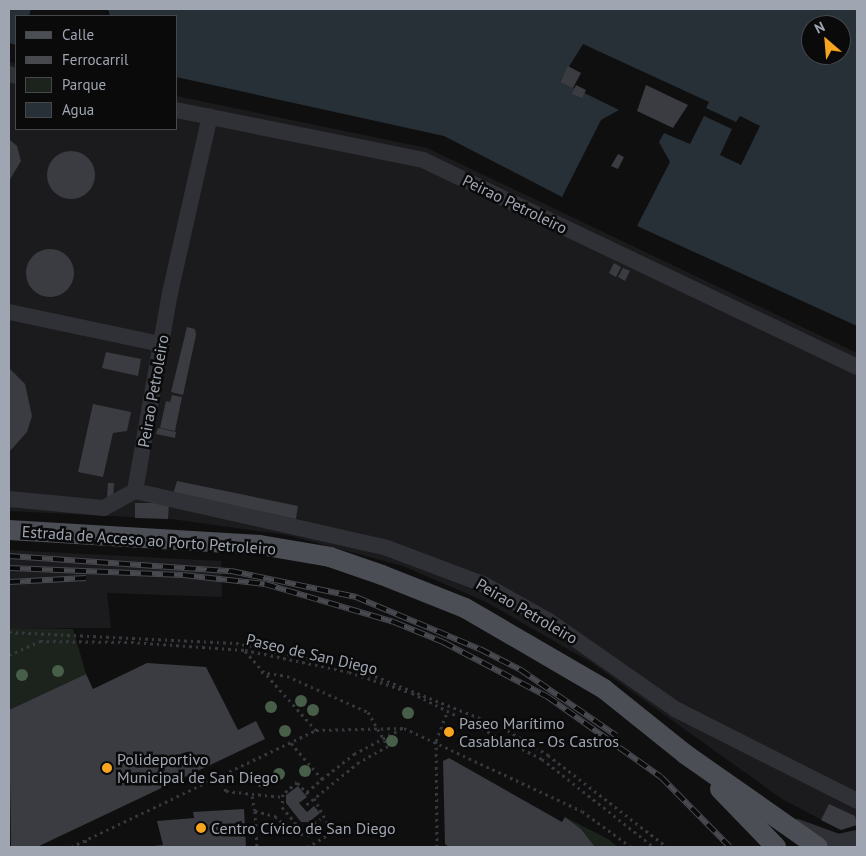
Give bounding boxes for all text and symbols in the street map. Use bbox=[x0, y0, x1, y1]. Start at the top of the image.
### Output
legend bbox=[15, 15, 178, 130]
north arrow bbox=[801, 15, 851, 65]
text: N bbox=[811, 17, 828, 38]
text: Calle bbox=[62, 25, 94, 44]
text: Ferrocarril bbox=[62, 50, 128, 69]
text: Parque bbox=[62, 75, 106, 94]
text: Agua bbox=[62, 100, 94, 119]
street label: Peirao Petroleiro bbox=[460, 170, 570, 238]
street label: Peirao Petroleiro bbox=[134, 333, 172, 449]
street label: Estrada de Acceso ao Porto Petroleiro bbox=[21, 522, 277, 558]
street label: Peirao Petroleiro bbox=[473, 574, 581, 648]
street label: Paseo de San Diego bbox=[244, 630, 380, 678]
place label: Paseo Marítimo Casablanca - Os Castros bbox=[459, 713, 622, 751]
marker: Paseo Marítimo Casablanca - Os Castros bbox=[443, 726, 455, 738]
place label: Polideportivo Municipal de San Diego bbox=[117, 749, 279, 787]
marker: Polideportivo Municipal de San Diego bbox=[101, 762, 113, 774]
place label: Centro Cívico de San Diego bbox=[211, 818, 396, 838]
marker: Centro Cívico de San Diego bbox=[195, 822, 207, 834]

